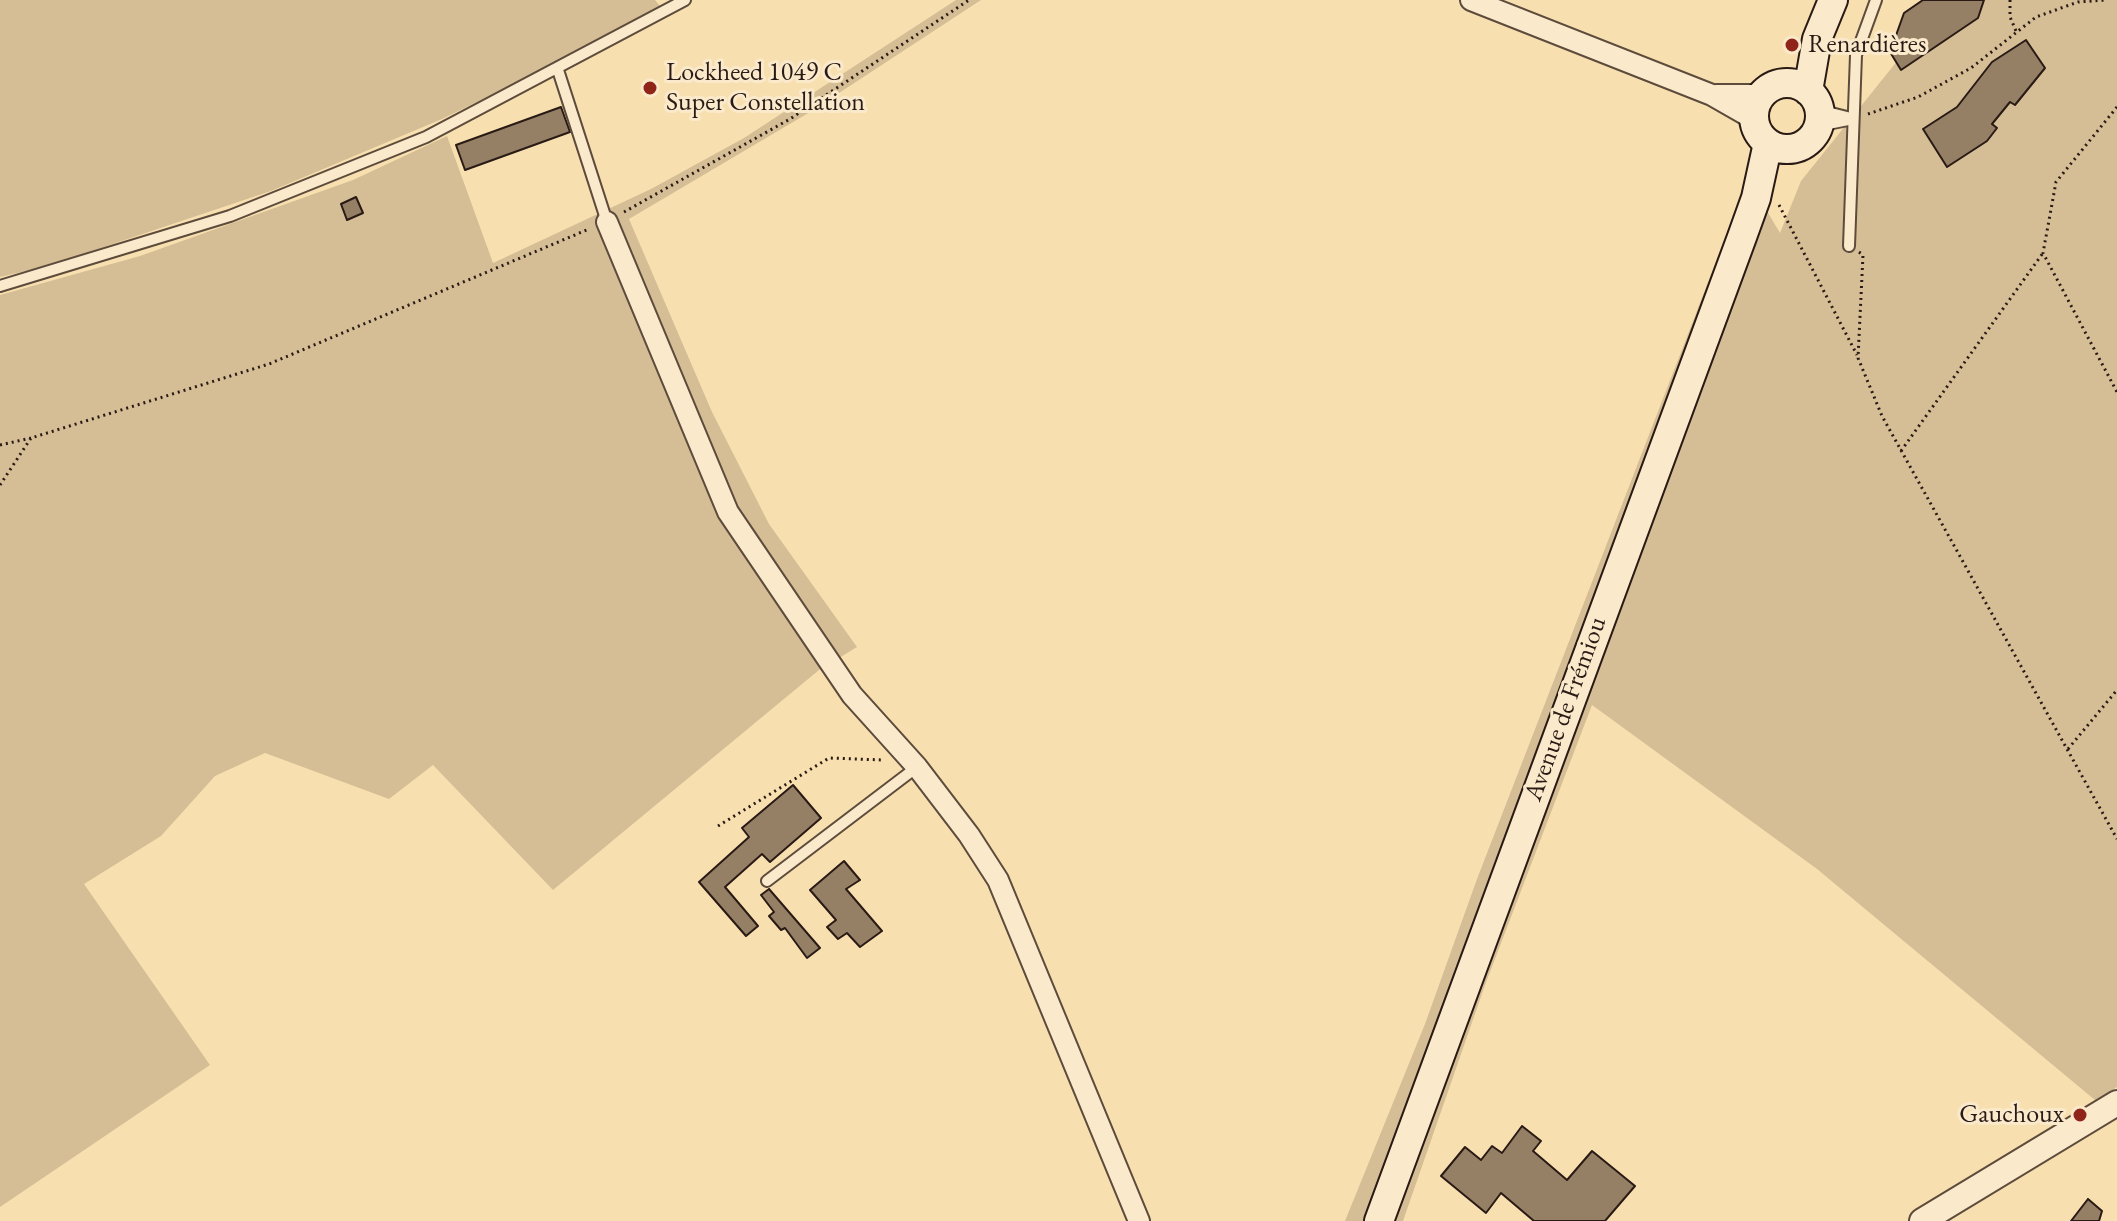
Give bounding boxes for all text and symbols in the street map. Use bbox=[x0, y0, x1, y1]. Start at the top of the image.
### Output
place label: Renardières bbox=[1808, 29, 1926, 61]
marker: Renardières bbox=[1783, 36, 1801, 54]
place label: Lockheed 1049 C Super Constellation bbox=[666, 57, 865, 118]
marker: Lockheed 1049 C Super Constellation bbox=[641, 79, 659, 97]
street label: Avenue de Frémiou bbox=[1518, 613, 1614, 805]
place label: Gauchoux bbox=[1959, 1099, 2064, 1131]
marker: Gauchoux bbox=[2071, 1106, 2089, 1124]

